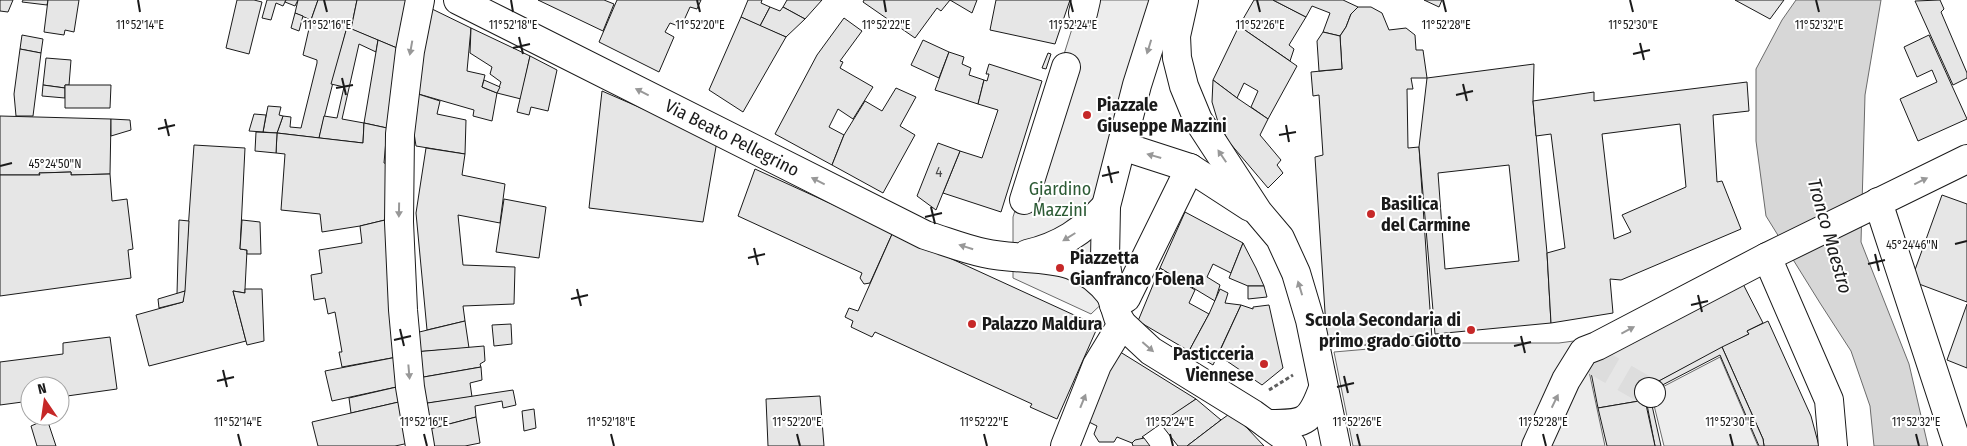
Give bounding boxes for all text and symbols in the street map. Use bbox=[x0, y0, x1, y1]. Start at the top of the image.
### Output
text: 11°52'14"E bbox=[116, 18, 164, 32]
text: 11°52'16"E bbox=[303, 18, 352, 32]
text: 11°52'18"E bbox=[489, 18, 538, 32]
text: 11°52'20"E bbox=[675, 18, 725, 32]
text: 11°52'22"E bbox=[862, 18, 911, 32]
text: 11°52'24"E bbox=[1049, 18, 1098, 32]
text: 11°52'26"E bbox=[1235, 18, 1285, 32]
text: 11°52'28"E bbox=[1421, 18, 1471, 32]
text: 11°52'30"E bbox=[1608, 18, 1658, 32]
text: 11°52'32"E bbox=[1795, 18, 1844, 32]
one-way arrow bbox=[1145, 39, 1153, 54]
one-way arrow bbox=[406, 40, 414, 56]
one-way arrow bbox=[634, 88, 649, 96]
place label: Piazzale Giuseppe Mazzini bbox=[1097, 94, 1227, 137]
street label: Via Beato Pellegrino bbox=[661, 95, 803, 181]
marker: Piazzale Giuseppe Mazzini bbox=[1081, 109, 1093, 121]
one-way arrow bbox=[1217, 149, 1227, 163]
one-way arrow bbox=[1146, 151, 1161, 159]
text: 45°24'50"N bbox=[29, 157, 81, 171]
house number: 4 bbox=[935, 163, 943, 181]
water label: Tronco Maestro bbox=[1803, 176, 1857, 296]
one-way arrow bbox=[811, 177, 825, 185]
one-way arrow bbox=[1914, 177, 1929, 185]
park label: Giardino Mazzini bbox=[1029, 178, 1091, 221]
place label: Basilica del Carmine bbox=[1381, 193, 1470, 236]
one-way arrow bbox=[395, 202, 403, 218]
marker: Basilica del Carmine bbox=[1365, 208, 1377, 220]
one-way arrow bbox=[1062, 233, 1075, 242]
text: 45°24'46"N bbox=[1886, 238, 1938, 252]
one-way arrow bbox=[958, 243, 973, 251]
place label: Piazzetta Gianfranco Folena bbox=[1070, 247, 1204, 290]
marker: Piazzetta Gianfranco Folena bbox=[1054, 262, 1066, 274]
one-way arrow bbox=[1296, 280, 1304, 295]
place label: Scuola Secondaria di primo grado Giotto bbox=[1305, 309, 1461, 352]
place label: Palazzo Maldura bbox=[982, 313, 1102, 335]
marker: Palazzo Maldura bbox=[966, 318, 978, 330]
marker: Scuola Secondaria di primo grado Giotto bbox=[1465, 324, 1477, 336]
one-way arrow bbox=[1620, 326, 1635, 334]
one-way arrow bbox=[1141, 342, 1154, 353]
place label: Pasticceria Viennese bbox=[1173, 343, 1254, 386]
marker: Pasticceria Viennese bbox=[1258, 358, 1270, 370]
one-way arrow bbox=[405, 364, 413, 380]
north arrow bbox=[20, 376, 70, 426]
text: N bbox=[36, 380, 48, 398]
one-way arrow bbox=[1079, 393, 1087, 408]
one-way arrow bbox=[1551, 394, 1559, 408]
text: 11°52'14"E bbox=[214, 415, 262, 429]
text: 11°52'16"E bbox=[400, 415, 449, 429]
text: 11°52'18"E bbox=[587, 415, 636, 429]
text: 11°52'20"E bbox=[772, 415, 822, 429]
text: 11°52'22"E bbox=[960, 415, 1009, 429]
text: 11°52'24"E bbox=[1146, 415, 1195, 429]
text: 11°52'26"E bbox=[1332, 415, 1382, 429]
text: 11°52'28"E bbox=[1518, 415, 1568, 429]
text: 11°52'30"E bbox=[1705, 415, 1755, 429]
text: 11°52'32"E bbox=[1892, 415, 1941, 429]

